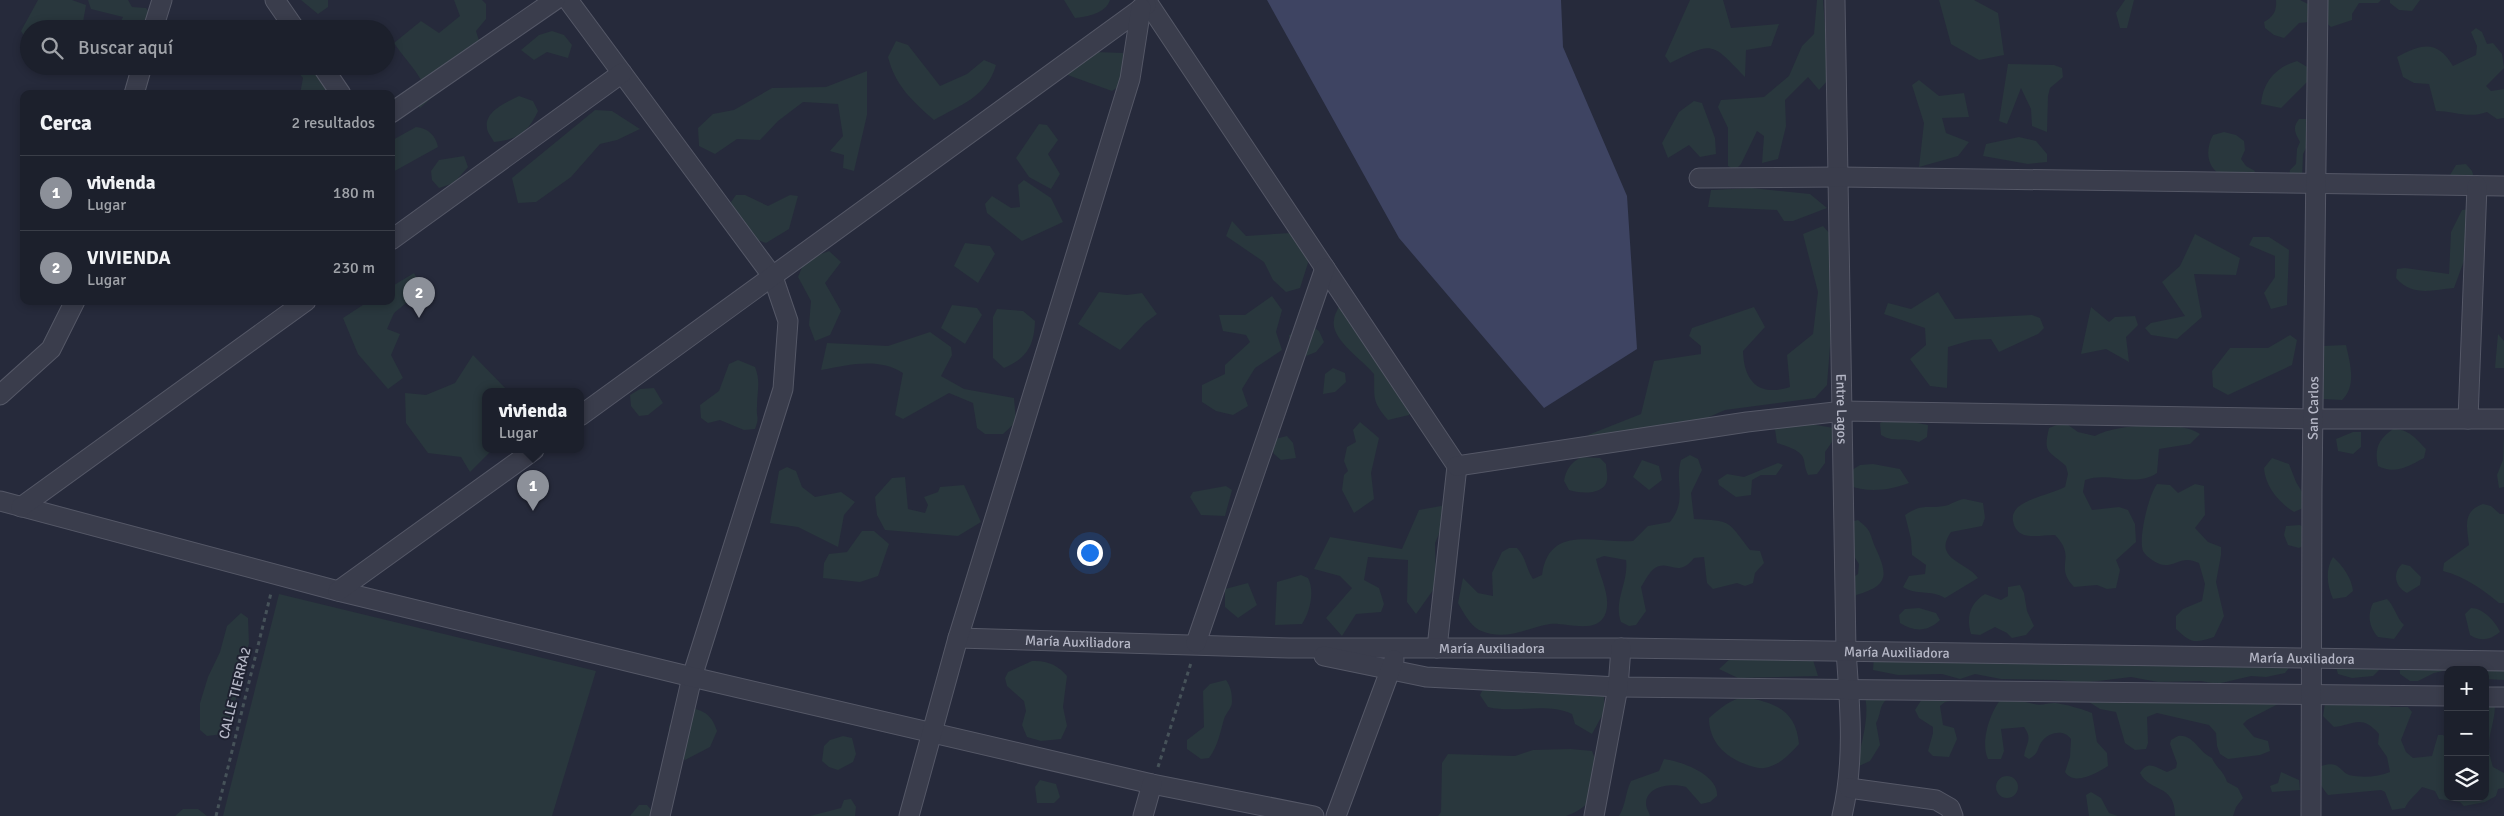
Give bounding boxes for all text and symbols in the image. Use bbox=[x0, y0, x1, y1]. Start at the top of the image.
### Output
search box bbox=[20, 20, 395, 75]
icon: search bbox=[38, 34, 66, 62]
text: Buscar aquí bbox=[78, 36, 173, 60]
text: Cerca bbox=[40, 110, 92, 136]
text: 2 resultados bbox=[292, 113, 375, 133]
text: vivienda bbox=[87, 171, 155, 195]
text: 1 bbox=[52, 183, 60, 203]
text: 180 m bbox=[333, 183, 375, 203]
text: Lugar bbox=[87, 195, 126, 215]
text: VIVIENDA bbox=[87, 246, 171, 270]
text: 2 bbox=[52, 258, 60, 278]
text: 230 m bbox=[333, 258, 375, 278]
text: Lugar bbox=[87, 270, 126, 290]
pin: 2 bbox=[403, 277, 435, 318]
street label: Entre Lagos bbox=[1833, 374, 1851, 444]
street label: San Carlos bbox=[2304, 376, 2322, 440]
popup bbox=[482, 388, 584, 453]
text: vivienda bbox=[499, 399, 567, 423]
text: Lugar bbox=[499, 423, 538, 443]
pin: 1 bbox=[517, 470, 549, 511]
your location bbox=[1077, 540, 1103, 566]
street label: María Auxiliadora bbox=[1025, 632, 1131, 652]
street label: María Auxiliadora bbox=[1439, 640, 1545, 657]
street label: María Auxiliadora bbox=[1844, 643, 1950, 661]
street label: CALLE TIERRA2 bbox=[215, 645, 255, 741]
street label: María Auxiliadora bbox=[2249, 649, 2355, 667]
map controls bbox=[2444, 666, 2489, 801]
button: + bbox=[2444, 666, 2489, 711]
button: − bbox=[2444, 711, 2489, 756]
button: layers bbox=[2444, 756, 2489, 801]

